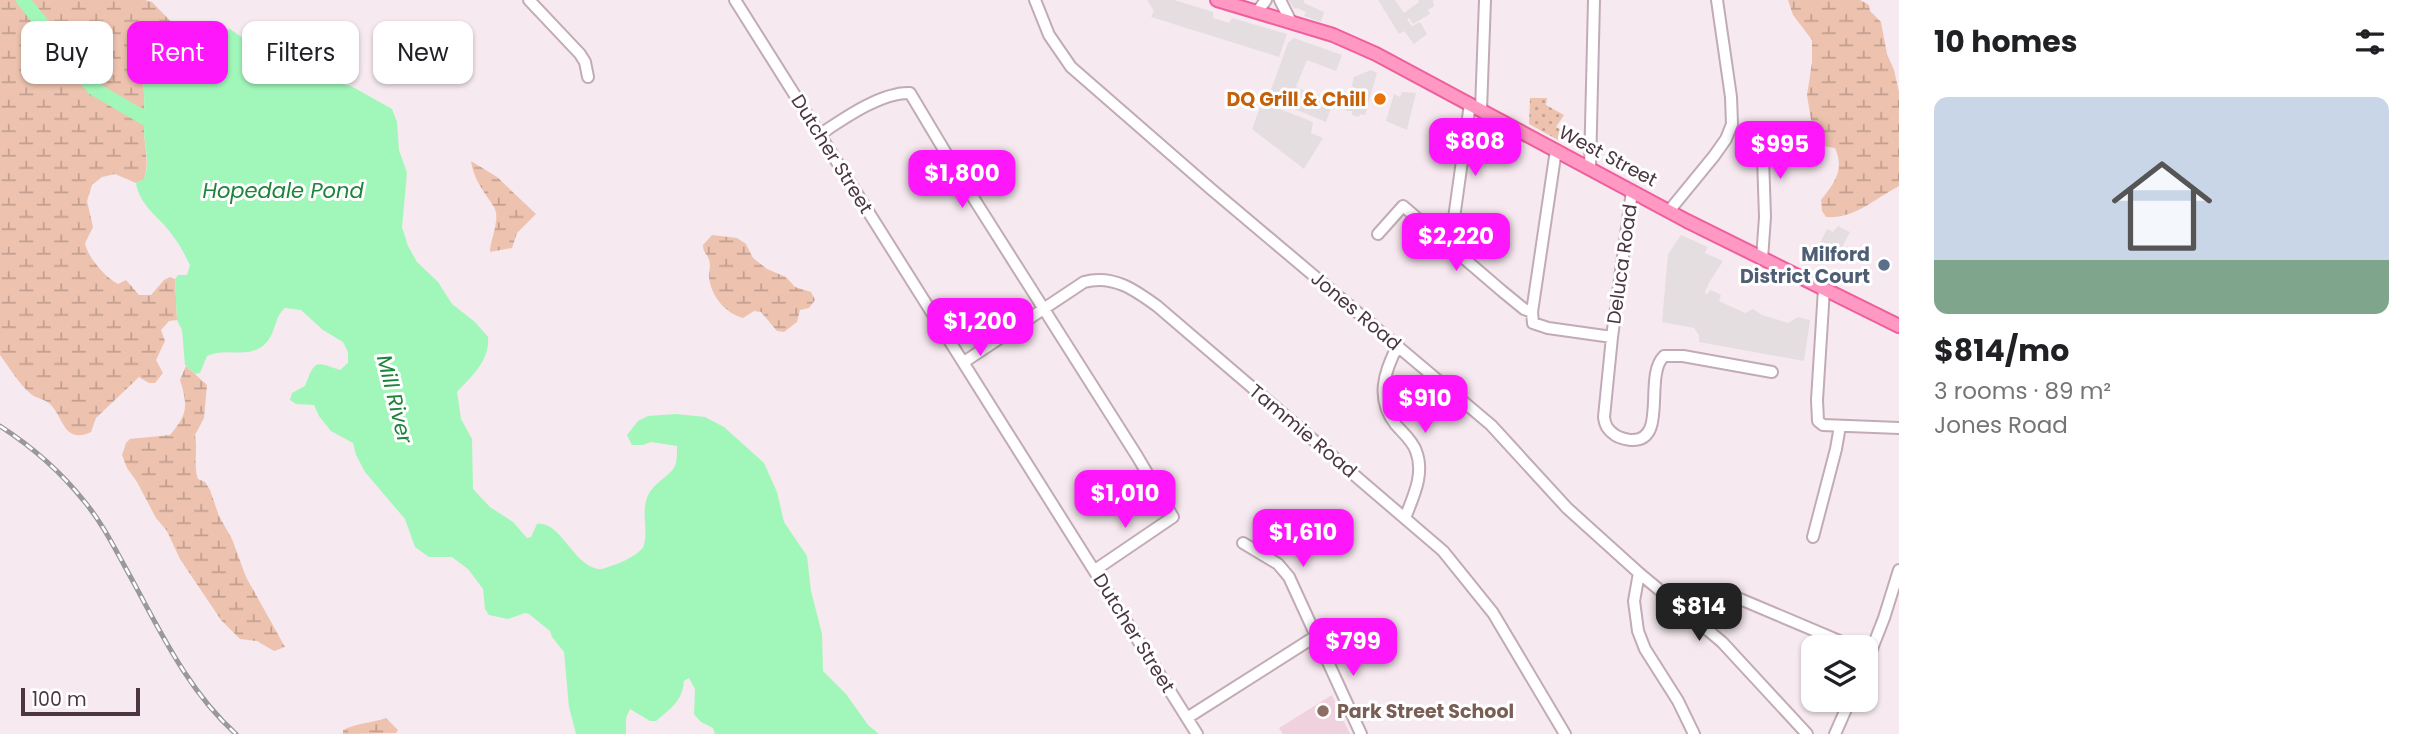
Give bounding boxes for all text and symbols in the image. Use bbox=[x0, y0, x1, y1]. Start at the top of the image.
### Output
text: 10 homes bbox=[1934, 20, 2078, 63]
chip: Buy bbox=[21, 21, 113, 84]
chip: Rent bbox=[127, 21, 228, 84]
chip: Filters bbox=[242, 21, 359, 84]
chip: New bbox=[373, 21, 473, 84]
icon: filters bbox=[2351, 23, 2389, 61]
place label: DQ Grill & Chill bbox=[1226, 86, 1366, 113]
street label: Dutcher Street bbox=[785, 89, 879, 219]
marker: DQ Grill & Chill bbox=[1372, 91, 1388, 107]
pin: $808 bbox=[1434, 118, 1516, 178]
street label: West Street bbox=[1554, 119, 1662, 193]
pin: $995 bbox=[1739, 122, 1821, 181]
text: $808 bbox=[1445, 125, 1505, 157]
text: $995 bbox=[1751, 128, 1809, 160]
icon: home bbox=[2099, 143, 2225, 269]
pin: $1,800 bbox=[905, 150, 1019, 210]
text: $1,800 bbox=[924, 157, 1000, 189]
water label: Hopedale Pond bbox=[202, 176, 364, 205]
street label: Deluca Road bbox=[1600, 202, 1644, 326]
pin: $2,220 bbox=[1399, 214, 1513, 273]
text: $2,220 bbox=[1418, 220, 1494, 252]
place label: Milford District Court bbox=[1740, 241, 1870, 290]
marker: Milford District Court bbox=[1876, 257, 1892, 273]
street label: Jones Road bbox=[1305, 265, 1407, 357]
pin: $1,200 bbox=[923, 298, 1037, 358]
text: $1,200 bbox=[943, 305, 1017, 337]
text: $814/mo bbox=[1934, 329, 2069, 372]
water label: Mill River bbox=[370, 352, 420, 447]
text: 3 rooms · 89 m² bbox=[1934, 375, 2111, 407]
pin: $910 bbox=[1384, 376, 1466, 435]
street label: Tammie Road bbox=[1243, 378, 1363, 484]
text: $910 bbox=[1399, 382, 1451, 414]
text: Jones Road bbox=[1934, 409, 2068, 441]
pin: $1,010 bbox=[1068, 470, 1182, 530]
text: $1,010 bbox=[1090, 477, 1160, 509]
pin: $1,610 bbox=[1246, 510, 1360, 569]
text: $1,610 bbox=[1269, 516, 1337, 548]
street label: Dutcher Street bbox=[1087, 568, 1181, 698]
pin: $814 bbox=[1658, 584, 1740, 643]
text: $814 bbox=[1672, 590, 1726, 622]
pin: $799 bbox=[1312, 618, 1394, 678]
text: $799 bbox=[1325, 625, 1381, 657]
map controls bbox=[1801, 635, 1878, 712]
button: layers bbox=[1801, 635, 1878, 712]
scale bar bbox=[21, 685, 140, 717]
text: 100 m bbox=[32, 686, 87, 713]
place label: Park Street School bbox=[1337, 698, 1514, 725]
marker: Park Street School bbox=[1315, 703, 1331, 719]

